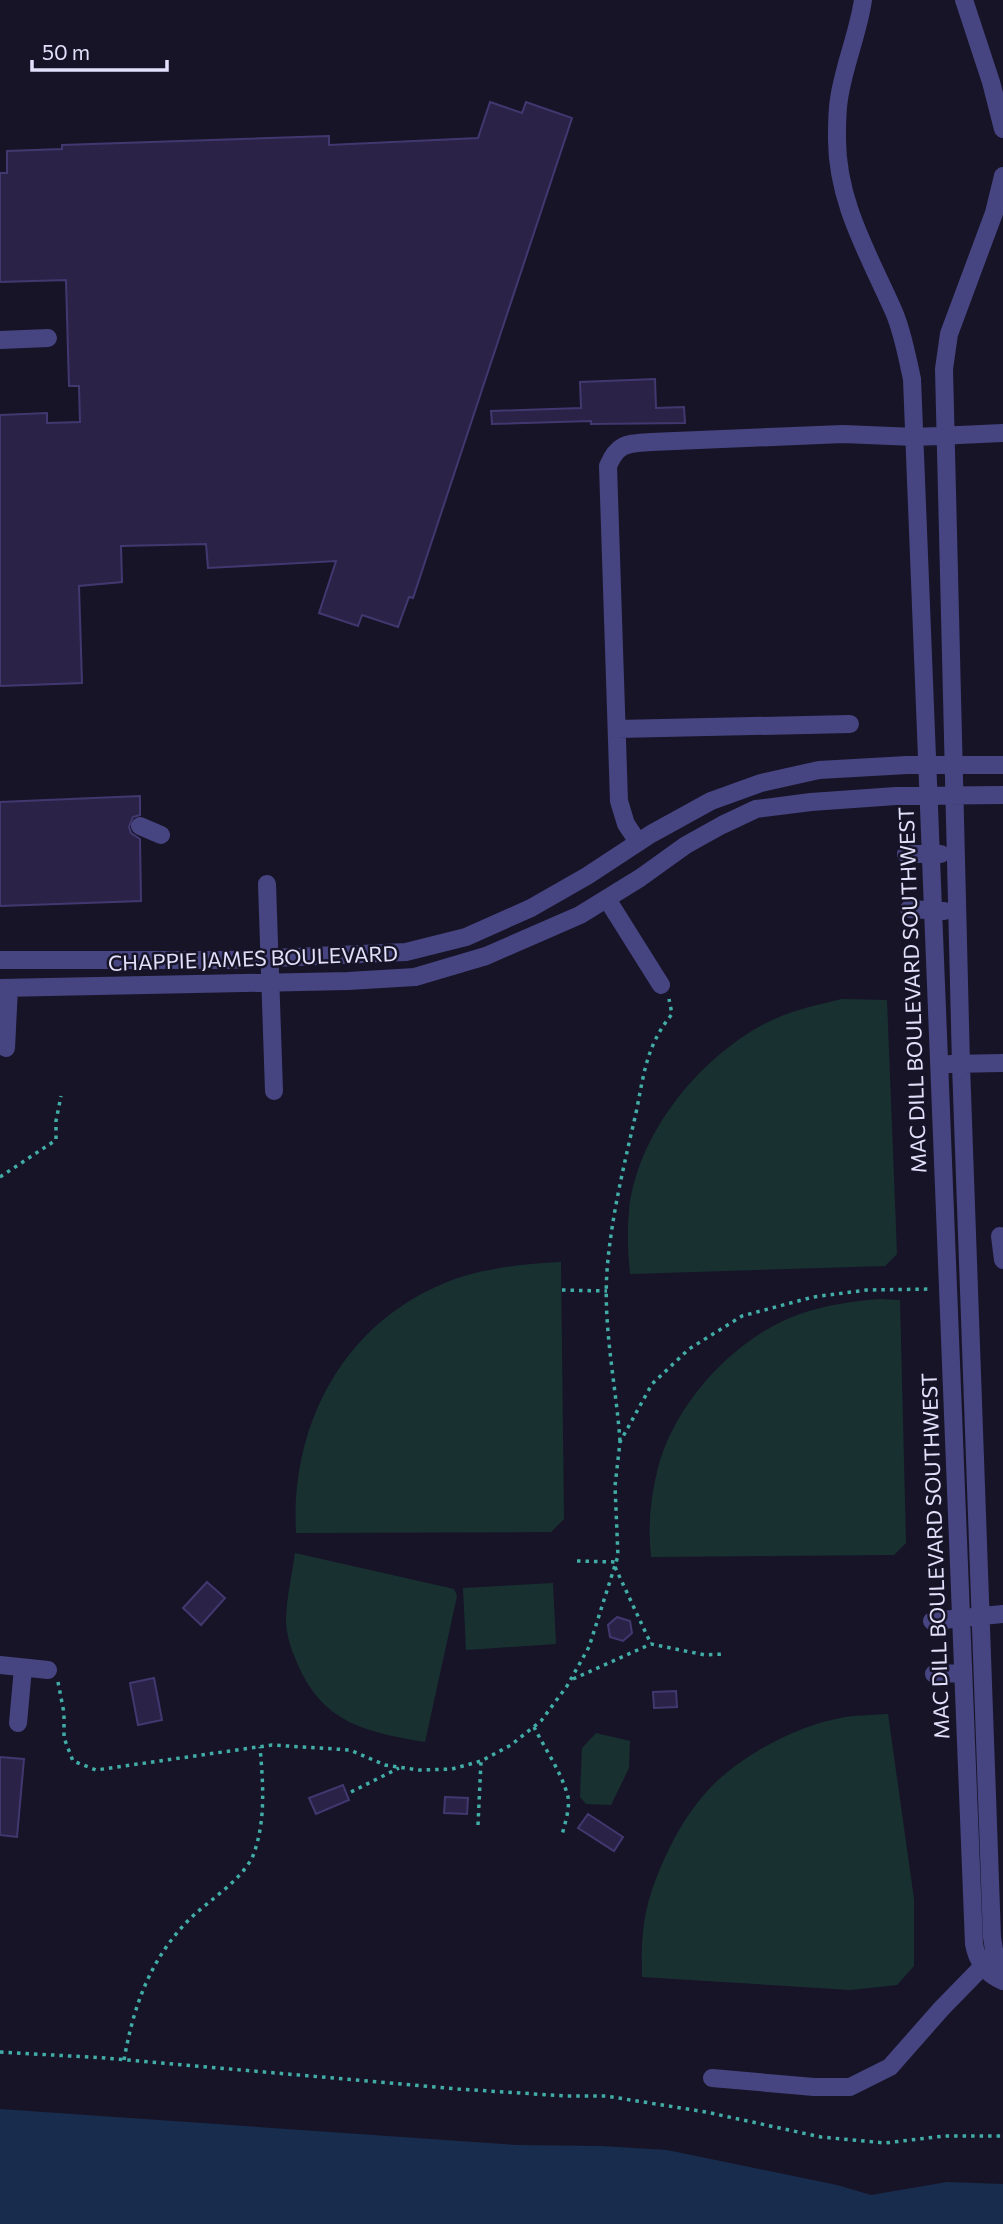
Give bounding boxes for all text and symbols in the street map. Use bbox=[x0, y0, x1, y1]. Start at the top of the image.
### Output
scale bar bbox=[32, 28, 166, 72]
text: 50 m bbox=[42, 39, 90, 64]
street label: MAC DILL BOULEVARD SOUTHWEST bbox=[893, 806, 930, 1174]
street label: CHAPPIE JAMES BOULEVARD bbox=[107, 940, 398, 975]
street label: MAC DILL BOULEVARD SOUTHWEST bbox=[916, 1372, 953, 1740]

